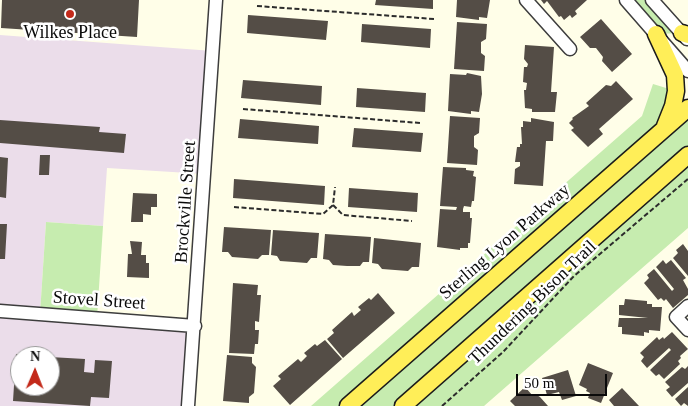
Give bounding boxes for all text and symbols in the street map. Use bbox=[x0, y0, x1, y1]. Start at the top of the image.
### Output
marker: Wilkes Place bbox=[64, 8, 76, 20]
place label: Wilkes Place bbox=[23, 22, 117, 44]
street label: Brockville Street bbox=[171, 140, 201, 264]
street label: Sterling Lyon Parkway bbox=[435, 179, 575, 305]
street label: Thundering Bison Trail bbox=[465, 236, 601, 370]
street label: Stovel Street bbox=[52, 287, 146, 315]
north arrow bbox=[10, 346, 60, 396]
text: N bbox=[30, 349, 40, 364]
scale bar bbox=[518, 364, 609, 396]
text: 50 m bbox=[524, 375, 554, 391]

